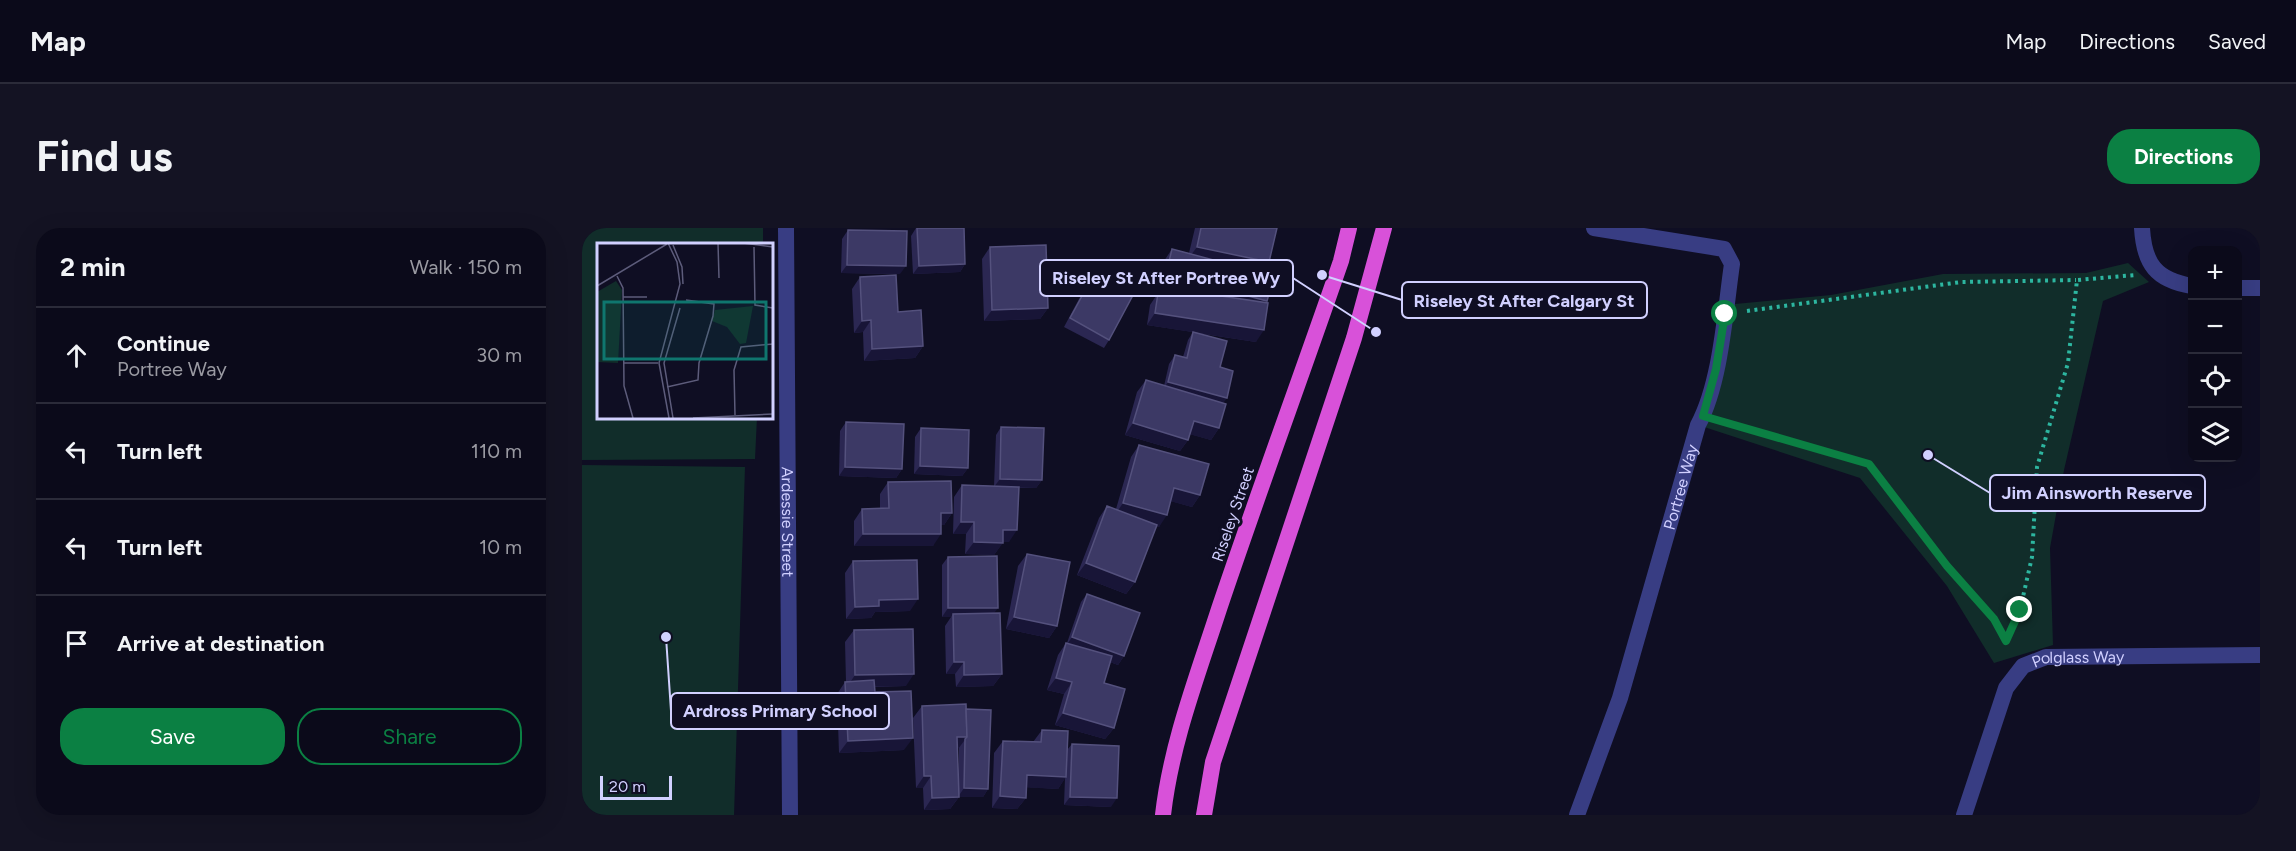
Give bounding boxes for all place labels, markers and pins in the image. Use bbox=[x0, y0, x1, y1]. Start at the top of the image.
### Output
callout: Riseley St After Portree Wy bbox=[1040, 260, 1293, 296]
callout: Riseley St After Calgary St bbox=[1402, 282, 1647, 318]
callout: Jim Ainsworth Reserve bbox=[1990, 475, 2205, 511]
callout: Ardross Primary School bbox=[671, 693, 889, 729]

